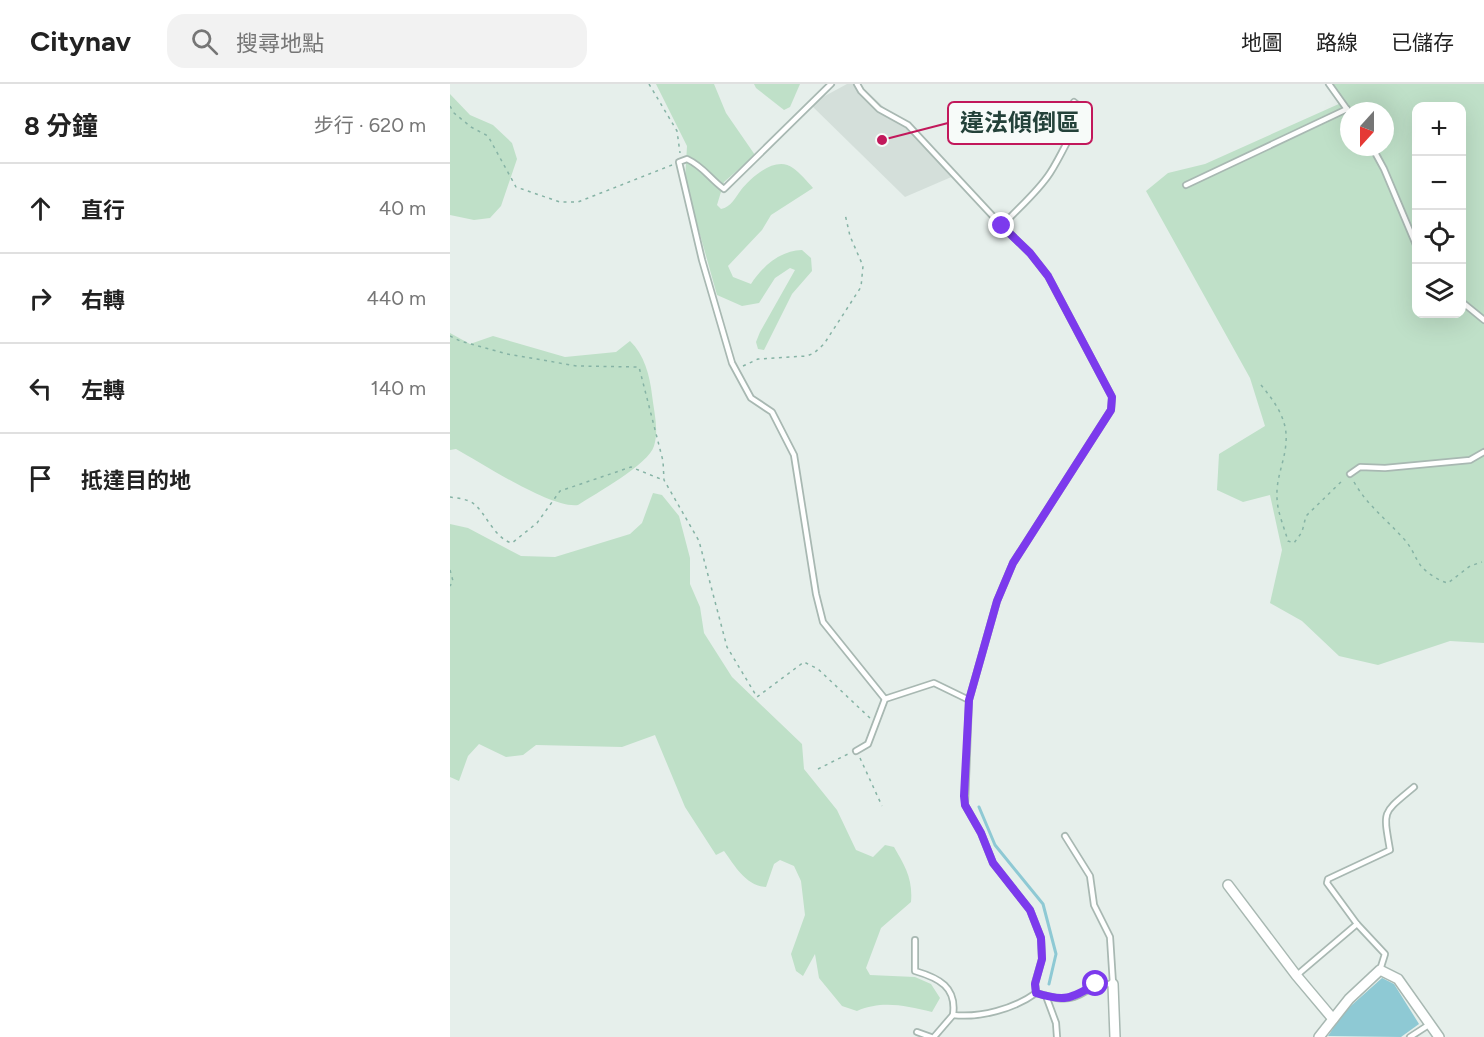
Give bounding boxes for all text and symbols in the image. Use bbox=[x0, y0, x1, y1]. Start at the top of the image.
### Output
search box bbox=[167, 14, 587, 68]
text: Citynav bbox=[30, 24, 131, 58]
icon: search bbox=[188, 25, 221, 58]
text: 搜尋地點 bbox=[236, 30, 324, 57]
text: 地圖 bbox=[1241, 30, 1283, 55]
text: 路線 bbox=[1316, 30, 1358, 55]
text: 已儲存 bbox=[1391, 30, 1454, 55]
callout: 違法傾倒區 bbox=[948, 102, 1092, 144]
north arrow bbox=[1340, 102, 1394, 156]
map controls bbox=[1412, 102, 1466, 318]
button: + bbox=[1412, 102, 1466, 156]
text: 違法傾倒區 bbox=[960, 108, 1080, 137]
text: 8 分鐘 bbox=[24, 110, 98, 142]
text: 步行 · 620 m bbox=[314, 113, 426, 137]
button: − bbox=[1412, 156, 1466, 210]
icon: ahead bbox=[24, 192, 57, 225]
text: 40 m bbox=[379, 196, 426, 220]
text: 直行 bbox=[81, 197, 125, 224]
button: locate bbox=[1412, 210, 1466, 264]
route end bbox=[988, 212, 1014, 238]
button: layers bbox=[1412, 264, 1466, 318]
icon: right bbox=[24, 282, 57, 315]
text: 440 m bbox=[366, 286, 426, 310]
text: 右轉 bbox=[81, 287, 125, 314]
icon: left bbox=[24, 372, 57, 405]
text: 140 m bbox=[371, 376, 426, 400]
text: 左轉 bbox=[81, 377, 125, 404]
icon: arrive bbox=[24, 462, 57, 495]
text: 抵達目的地 bbox=[81, 467, 191, 494]
route start bbox=[1082, 970, 1108, 996]

